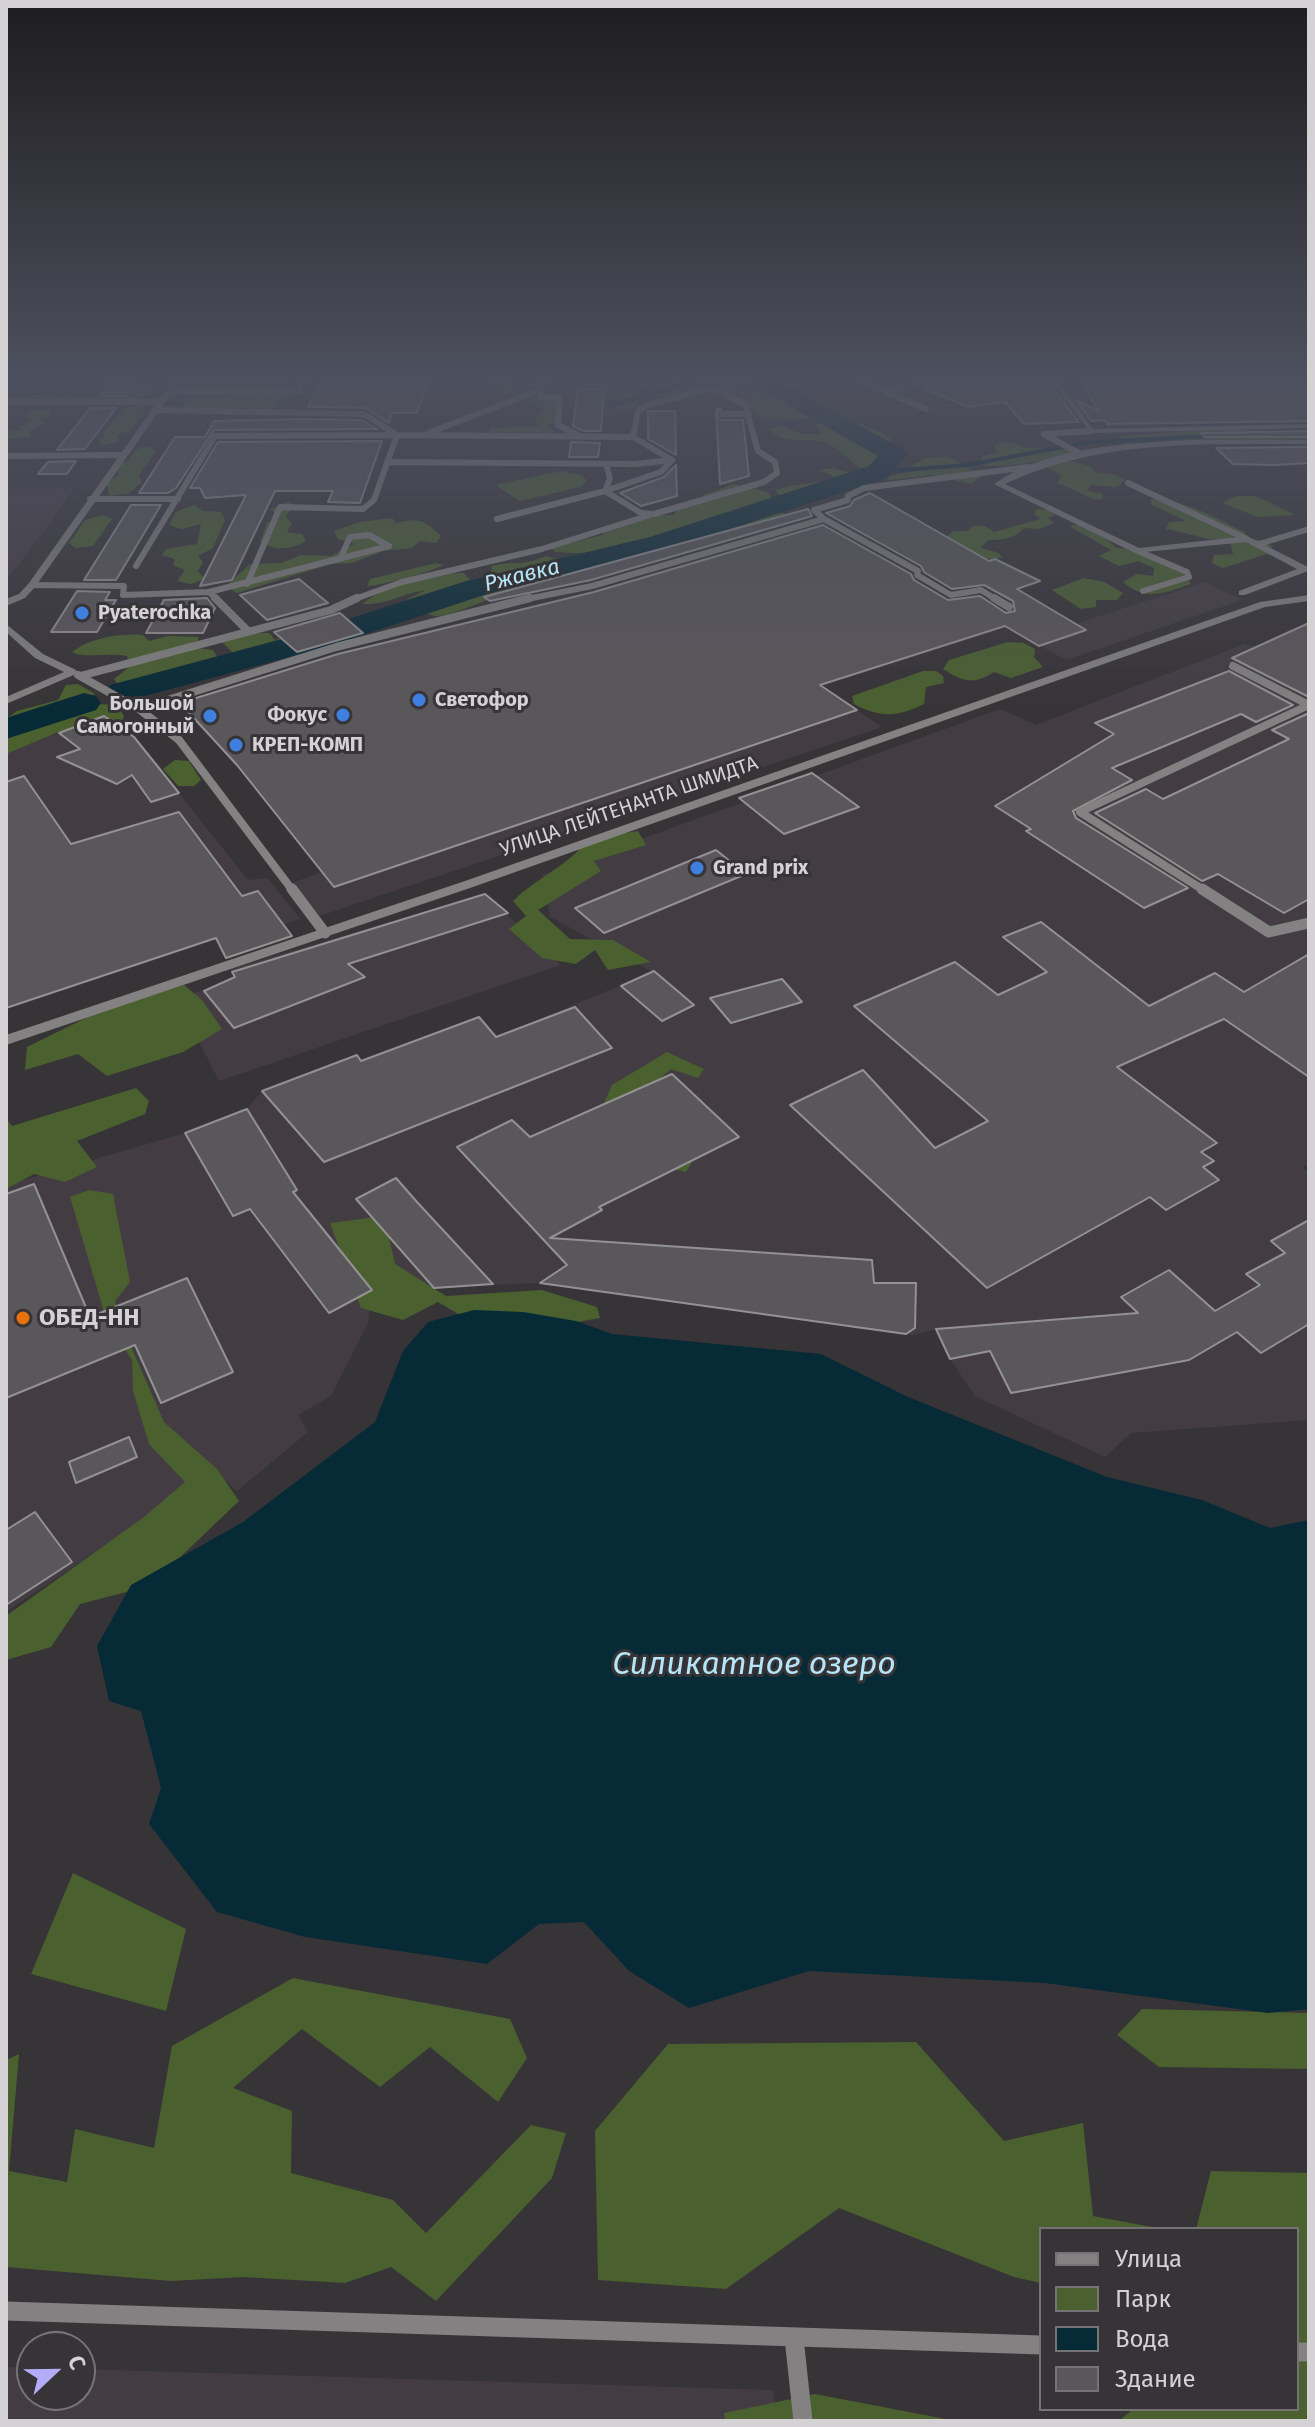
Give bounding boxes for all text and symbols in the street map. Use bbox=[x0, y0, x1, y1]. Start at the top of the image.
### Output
water label: Ржавка bbox=[481, 554, 563, 598]
place label: Pyaterochka bbox=[98, 601, 211, 625]
marker: Pyaterochka bbox=[73, 604, 91, 622]
place label: Светофор bbox=[435, 688, 529, 712]
marker: Светофор bbox=[410, 691, 428, 709]
place label: Большой Самогонный bbox=[76, 692, 194, 739]
place label: Фокус bbox=[268, 703, 327, 727]
marker: Фокус bbox=[334, 706, 352, 724]
marker: Большой Самогонный bbox=[201, 707, 219, 725]
place label: КРЕП-КОМП bbox=[252, 733, 363, 757]
marker: КРЕП-КОМП bbox=[227, 736, 245, 754]
street label: УЛИЦА ЛЕЙТЕНАНТА ШМИДТА bbox=[497, 752, 761, 862]
place label: Grand prix bbox=[713, 856, 808, 880]
marker: Grand prix bbox=[688, 859, 706, 877]
place label: ОБЕД-НН bbox=[39, 1304, 139, 1332]
marker: ОБЕД-НН bbox=[14, 1309, 32, 1327]
water label: Силикатное озеро bbox=[612, 1646, 896, 1684]
legend bbox=[1039, 2227, 1299, 2411]
text: Улица bbox=[1115, 2245, 1182, 2273]
text: Парк bbox=[1115, 2285, 1171, 2313]
text: Вода bbox=[1115, 2325, 1170, 2353]
north arrow bbox=[16, 2331, 96, 2411]
text: С bbox=[62, 2352, 92, 2373]
text: Здание bbox=[1115, 2365, 1196, 2393]

